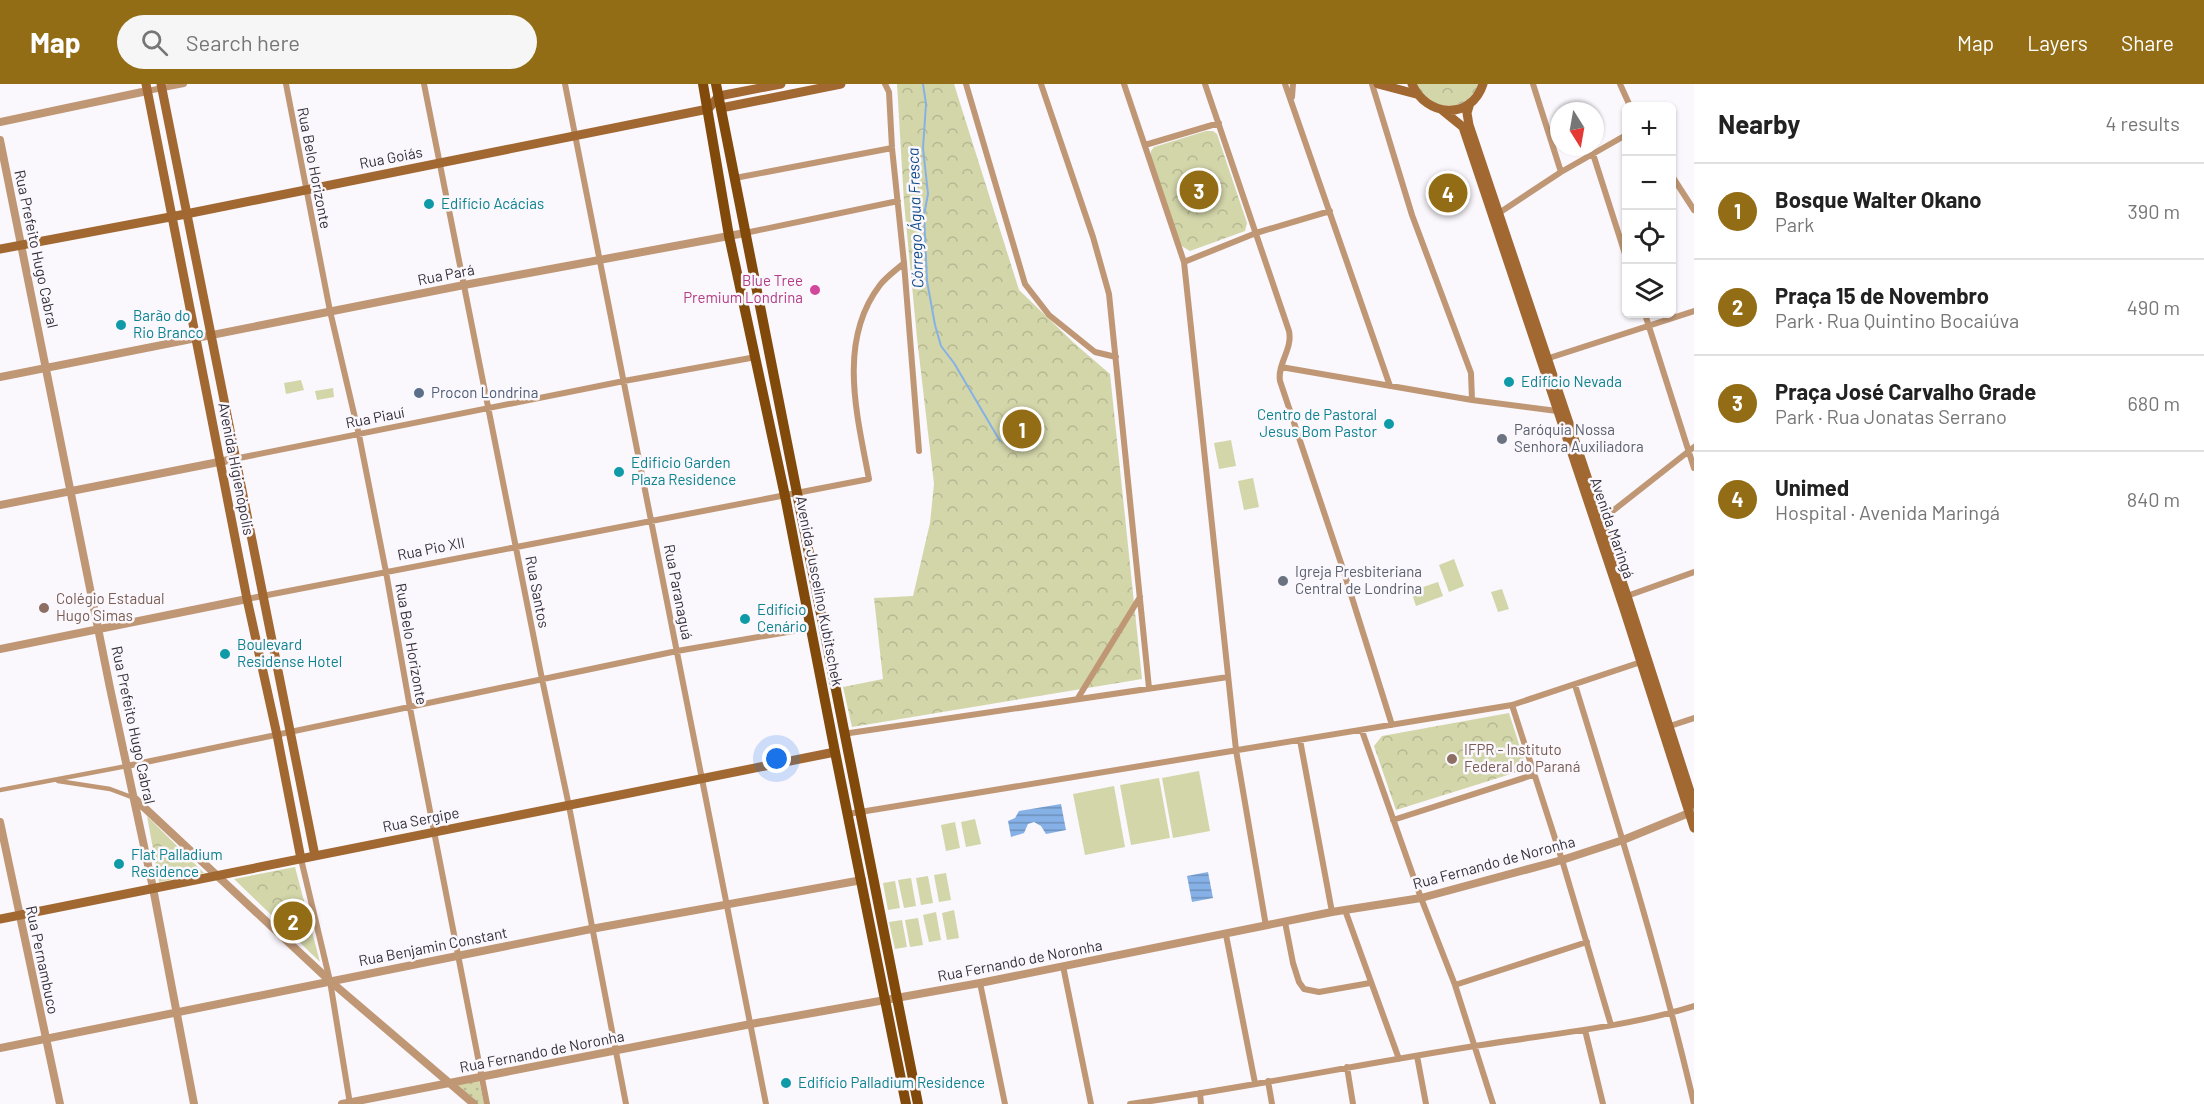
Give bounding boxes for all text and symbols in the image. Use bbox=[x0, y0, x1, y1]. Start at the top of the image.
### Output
search box bbox=[117, 15, 537, 69]
text: Map bbox=[30, 25, 81, 59]
icon: search bbox=[138, 26, 171, 59]
text: Search here bbox=[186, 29, 300, 55]
text: Map bbox=[1957, 30, 1994, 55]
text: Layers bbox=[2027, 30, 2088, 55]
text: Share bbox=[2121, 30, 2174, 55]
north arrow bbox=[1550, 102, 1604, 156]
map controls bbox=[1622, 102, 1676, 318]
button: + bbox=[1622, 102, 1676, 156]
street label: Rua Belo Horizonte bbox=[294, 106, 336, 230]
text: Nearby bbox=[1718, 108, 1800, 139]
text: 4 results bbox=[2105, 111, 2180, 135]
street label: Rua Goiás bbox=[358, 142, 424, 172]
water label: Córrego Água Fresca bbox=[903, 147, 926, 289]
button: − bbox=[1622, 156, 1676, 210]
street label: Rua Prefeito Hugo Cabral bbox=[11, 168, 63, 330]
pin: 3 bbox=[1180, 168, 1218, 212]
pin: 4 bbox=[1428, 170, 1468, 216]
text: Bosque Walter Okano bbox=[1775, 186, 1982, 212]
place label: Edifício Acácias bbox=[441, 194, 544, 212]
marker: Edifício Acácias bbox=[422, 197, 436, 211]
text: 1 bbox=[1734, 199, 1741, 223]
text: 390 m bbox=[2127, 199, 2180, 223]
button: locate bbox=[1622, 210, 1676, 264]
text: Park bbox=[1775, 212, 1814, 236]
street label: Rua Pará bbox=[416, 260, 476, 288]
button: layers bbox=[1622, 264, 1676, 318]
place label: Blue Tree Premium Londrina bbox=[683, 271, 803, 306]
text: Praça 15 de Novembro bbox=[1775, 282, 1989, 308]
marker: Blue Tree Premium Londrina bbox=[808, 283, 822, 297]
text: 2 bbox=[1732, 295, 1743, 319]
text: 490 m bbox=[2127, 295, 2180, 319]
place label: Barão do Rio Branco bbox=[133, 306, 204, 341]
text: Park · Rua Quintino Bocaiúva bbox=[1775, 308, 2019, 332]
marker: Barão do Rio Branco bbox=[114, 318, 128, 332]
place label: Edifício Nevada bbox=[1521, 372, 1622, 390]
marker: Edifício Nevada bbox=[1502, 375, 1516, 389]
text: Praça José Carvalho Grade bbox=[1775, 378, 2036, 404]
place label: Procon Londrina bbox=[431, 383, 538, 401]
marker: Procon Londrina bbox=[412, 386, 426, 400]
text: 3 bbox=[1732, 391, 1743, 415]
text: 680 m bbox=[2127, 391, 2180, 415]
street label: Avenida Higienópolis bbox=[215, 401, 259, 537]
street label: Rua Piauí bbox=[344, 403, 406, 432]
text: Park · Rua Jonatas Serrano bbox=[1775, 404, 2007, 428]
place label: Centro de Pastoral Jesus Bom Pastor bbox=[1257, 405, 1378, 440]
pin: 1 bbox=[1002, 406, 1042, 452]
marker: Centro de Pastoral Jesus Bom Pastor bbox=[1382, 417, 1396, 431]
place label: Paróquia Nossa Senhora Auxiliadora bbox=[1514, 420, 1644, 455]
marker: Paróquia Nossa Senhora Auxiliadora bbox=[1495, 432, 1509, 446]
place label: Edificio Garden Plaza Residence bbox=[631, 453, 736, 488]
marker: Edificio Garden Plaza Residence bbox=[612, 465, 626, 479]
text: Unimed bbox=[1775, 474, 1849, 500]
street label: Avenida Maringá bbox=[1587, 475, 1639, 581]
text: 4 bbox=[1731, 487, 1744, 511]
text: 840 m bbox=[2127, 487, 2180, 511]
street label: Avenida Juscelino Kubitschek bbox=[793, 494, 847, 688]
text: Hospital · Avenida Maringá bbox=[1775, 500, 2000, 524]
street label: Rua Pio XII bbox=[396, 533, 466, 563]
street label: Rua Paranaguá bbox=[661, 543, 697, 641]
street label: Rua Santos bbox=[522, 554, 554, 629]
place label: Igreja Presbiteriana Central de Londrina bbox=[1295, 562, 1422, 597]
marker: Igreja Presbiteriana Central de Londrina bbox=[1276, 574, 1290, 588]
street label: Rua Belo Horizonte bbox=[392, 582, 432, 706]
place label: Colégio Estadual Hugo Simas bbox=[56, 589, 164, 624]
place label: Edifício Cenário bbox=[757, 600, 807, 635]
marker: Colégio Estadual Hugo Simas bbox=[37, 601, 51, 615]
marker: Edifício Cenário bbox=[738, 612, 752, 626]
place label: Boulevard Residense Hotel bbox=[237, 635, 342, 670]
street label: Rua Prefeito Hugo Cabral bbox=[108, 644, 160, 806]
marker: Boulevard Residense Hotel bbox=[218, 647, 232, 661]
place label: IFPR - Instituto Federal do Paraná bbox=[1464, 740, 1580, 775]
your location bbox=[762, 744, 791, 773]
marker: IFPR - Instituto Federal do Paraná bbox=[1445, 752, 1459, 766]
street label: Rua Sergipe bbox=[381, 803, 461, 835]
street label: Rua Fernando de Noronha bbox=[1411, 832, 1577, 892]
place label: Flat Palladium Residence bbox=[131, 845, 223, 880]
marker: Flat Palladium Residence bbox=[112, 857, 126, 871]
pin: 2 bbox=[274, 898, 312, 944]
street label: Rua Pernambuco bbox=[23, 904, 63, 1016]
street label: Rua Benjamin Constant bbox=[357, 923, 509, 969]
street label: Rua Fernando de Noronha bbox=[936, 935, 1104, 985]
street label: Rua Fernando de Noronha bbox=[458, 1026, 626, 1076]
place label: Edifício Palladium Residence bbox=[798, 1073, 985, 1091]
marker: Edifício Palladium Residence bbox=[779, 1076, 793, 1090]

